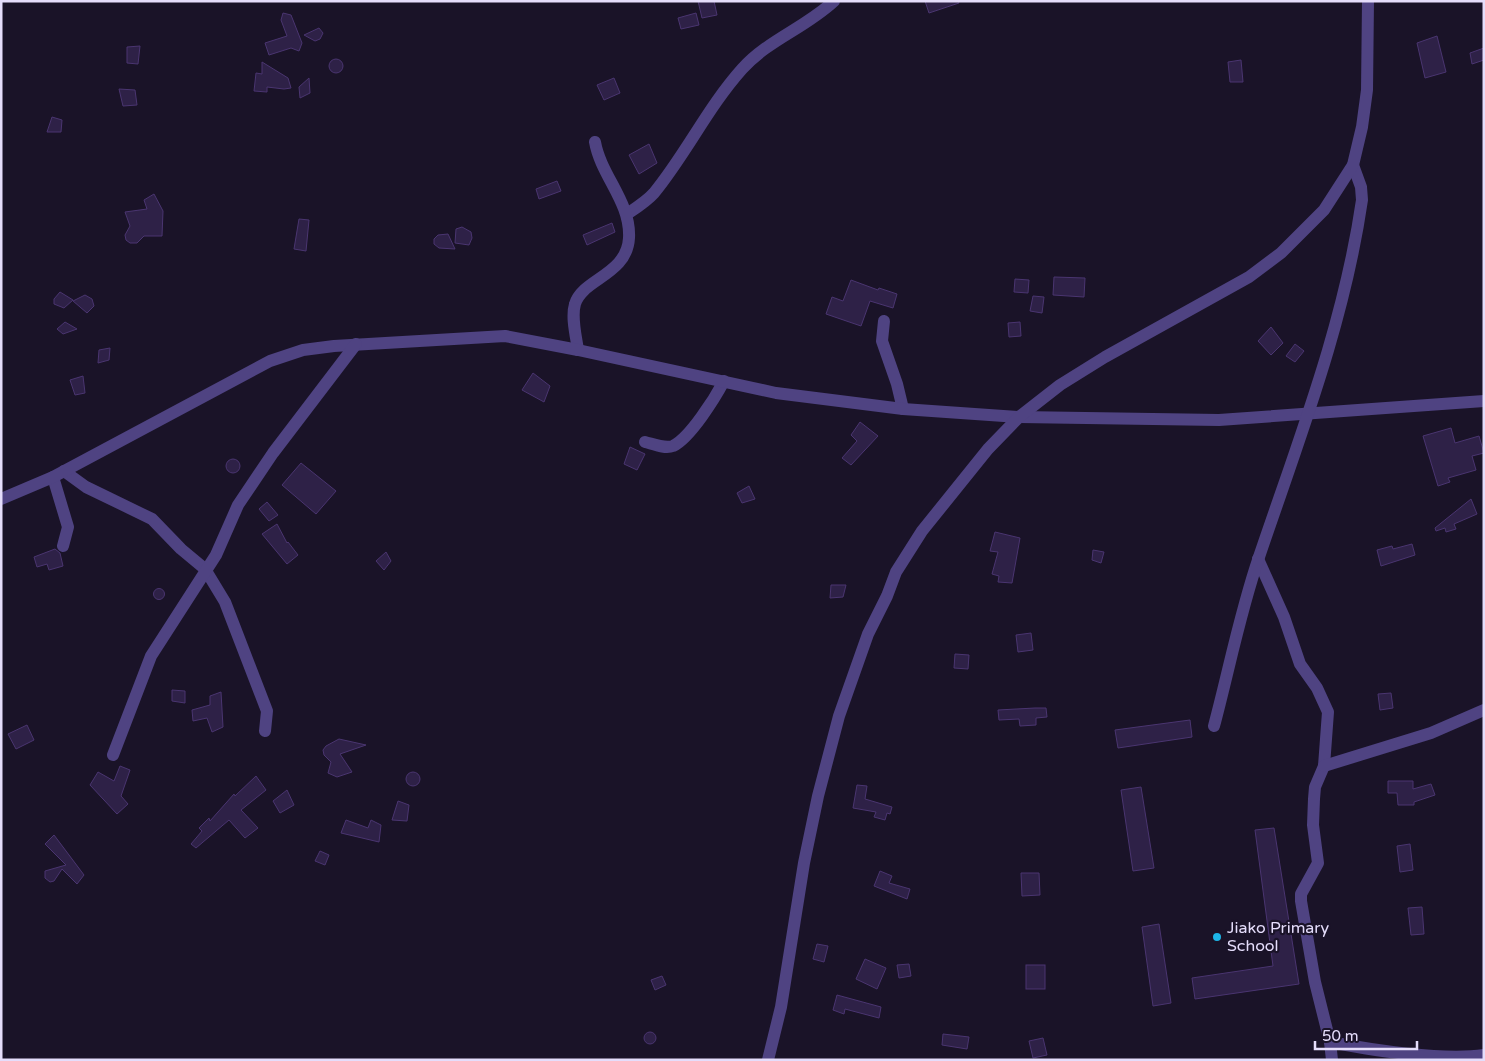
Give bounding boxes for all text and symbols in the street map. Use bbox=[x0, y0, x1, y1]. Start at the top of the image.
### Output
place label: Jiako Primary School bbox=[1227, 918, 1329, 956]
marker: Jiako Primary School bbox=[1211, 931, 1223, 943]
scale bar bbox=[1315, 1018, 1418, 1050]
text: 50 m bbox=[1322, 1027, 1359, 1045]

